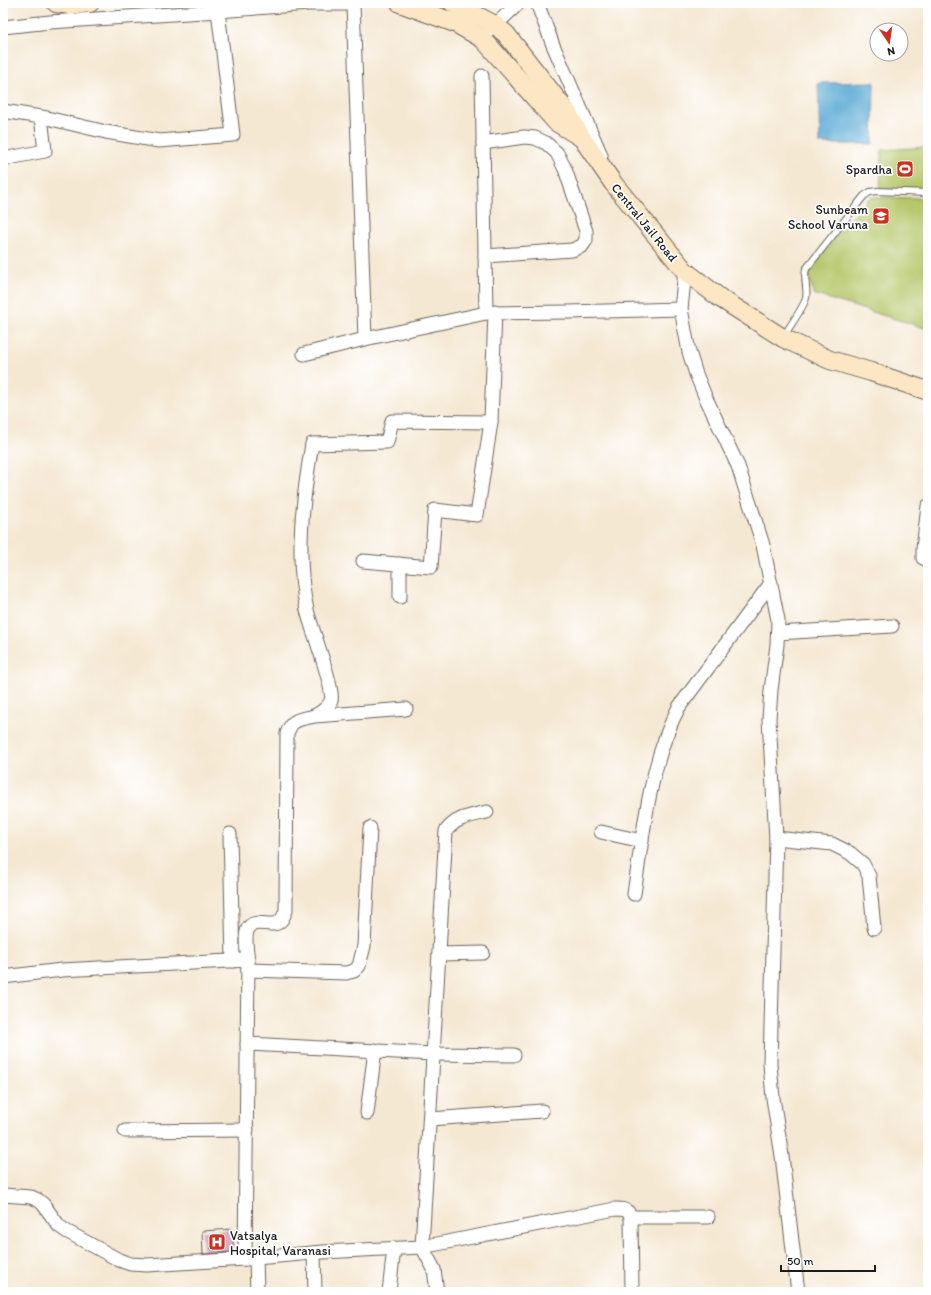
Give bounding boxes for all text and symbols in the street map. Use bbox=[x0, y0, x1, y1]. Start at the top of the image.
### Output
north arrow bbox=[869, 22, 909, 62]
text: N bbox=[886, 44, 896, 58]
sports icon: Spardha bbox=[895, 159, 915, 179]
place label: Spardha bbox=[846, 162, 893, 177]
street label: Central Jail Road bbox=[608, 180, 681, 265]
place label: Sunbeam School Varuna bbox=[788, 202, 869, 232]
school or university icon: Sunbeam School Varuna bbox=[871, 206, 891, 226]
place label: Vatsalya Hospital, Varanasi bbox=[230, 1228, 331, 1258]
hospital icon: Vatsalya Hospital, Varanasi bbox=[207, 1232, 227, 1252]
scale bar bbox=[781, 1247, 875, 1273]
text: 50 m bbox=[787, 1254, 813, 1268]

